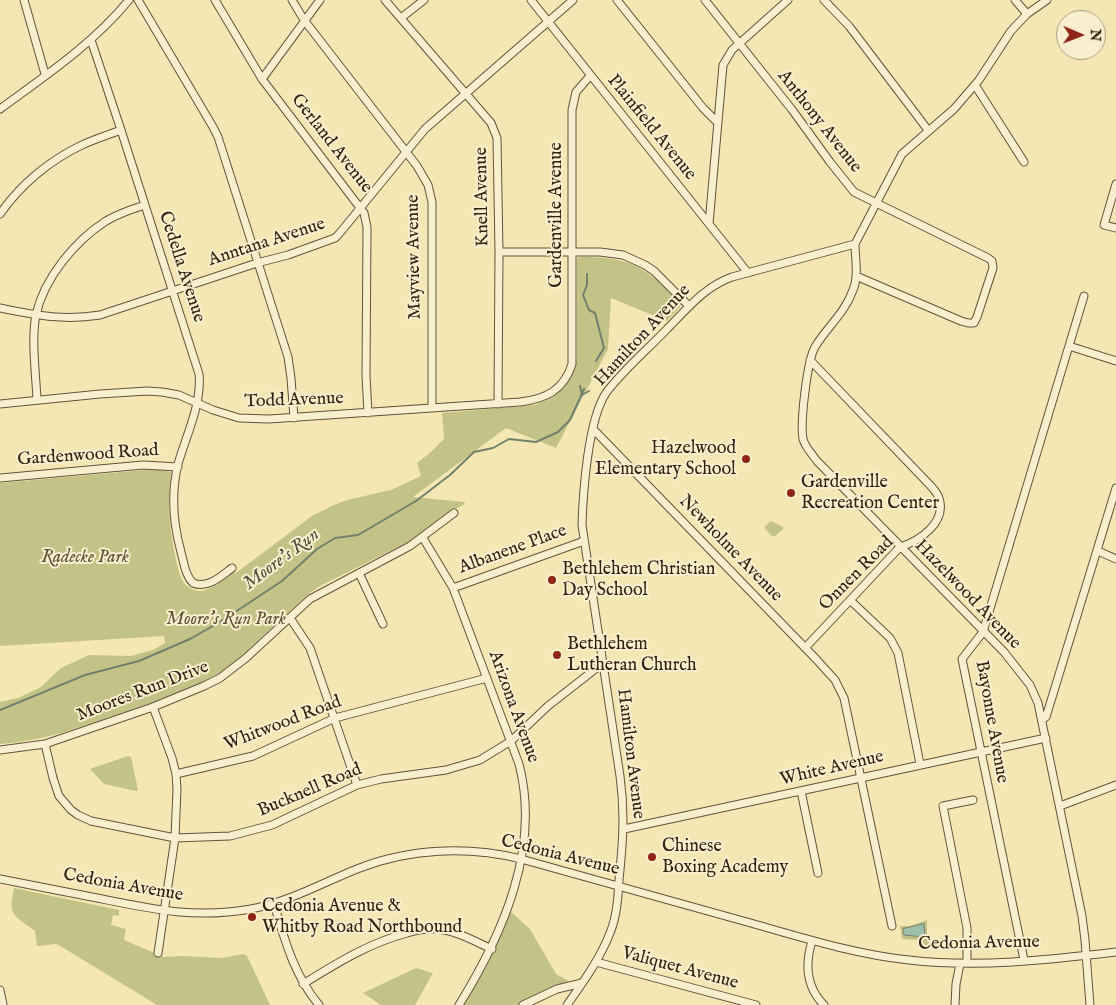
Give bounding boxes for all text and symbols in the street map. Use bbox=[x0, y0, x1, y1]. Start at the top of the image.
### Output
north arrow bbox=[1056, 10, 1106, 60]
text: N bbox=[1086, 29, 1104, 41]
street label: Anthony Avenue bbox=[772, 66, 866, 178]
street label: Plainfield Avenue bbox=[602, 71, 700, 185]
street label: Gerland Avenue bbox=[286, 90, 376, 198]
street label: Gardenville Avenue bbox=[546, 142, 568, 288]
street label: Knell Avenue bbox=[471, 147, 495, 247]
street label: Mayview Avenue bbox=[403, 194, 427, 320]
street label: Cedella Avenue bbox=[153, 209, 209, 325]
street label: Anntana Avenue bbox=[206, 214, 328, 272]
street label: Hamilton Avenue bbox=[590, 281, 696, 391]
street label: Todd Avenue bbox=[244, 388, 344, 414]
place label: Hazelwood Elementary School bbox=[595, 438, 736, 480]
street label: Gardenwood Road bbox=[17, 440, 159, 472]
marker: Hazelwood Elementary School bbox=[740, 453, 752, 465]
place label: Gardenville Recreation Center bbox=[801, 472, 939, 514]
marker: Gardenville Recreation Center bbox=[785, 487, 797, 499]
street label: Newholme Avenue bbox=[674, 491, 786, 607]
street label: Albanene Place bbox=[456, 520, 570, 580]
water label: Moore's Run bbox=[239, 524, 325, 596]
street label: Onnen Road bbox=[815, 532, 899, 616]
street label: Hazelwood Avenue bbox=[909, 536, 1025, 654]
park label: Radecke Park bbox=[41, 547, 129, 569]
place label: Bethlehem Christian Day School bbox=[562, 559, 715, 602]
marker: Bethlehem Christian Day School bbox=[546, 574, 558, 586]
park label: Moore's Run Park bbox=[166, 609, 286, 631]
place label: Bethlehem Lutheran Church bbox=[567, 634, 697, 676]
street label: Arizona Avenue bbox=[483, 648, 543, 766]
marker: Bethlehem Lutheran Church bbox=[551, 649, 563, 661]
street label: Moores Run Drive bbox=[74, 657, 212, 727]
street label: Bayonne Avenue bbox=[970, 659, 1012, 785]
street label: Hamilton Avenue bbox=[611, 688, 649, 820]
street label: Whitwood Road bbox=[221, 692, 345, 756]
street label: White Avenue bbox=[778, 747, 886, 791]
street label: Bucknell Road bbox=[255, 759, 365, 823]
street label: Cedonia Avenue bbox=[498, 831, 622, 881]
place label: Chinese Boxing Academy bbox=[662, 836, 788, 879]
marker: Chinese Boxing Academy bbox=[646, 851, 658, 863]
street label: Cedonia Avenue bbox=[61, 865, 185, 907]
place label: Cedonia Avenue & Whitby Road Northbound bbox=[262, 896, 462, 939]
marker: Cedonia Avenue & Whitby Road Northbound bbox=[246, 911, 258, 923]
street label: Cedonia Avenue bbox=[918, 932, 1040, 956]
street label: Valiquet Avenue bbox=[619, 943, 741, 995]

